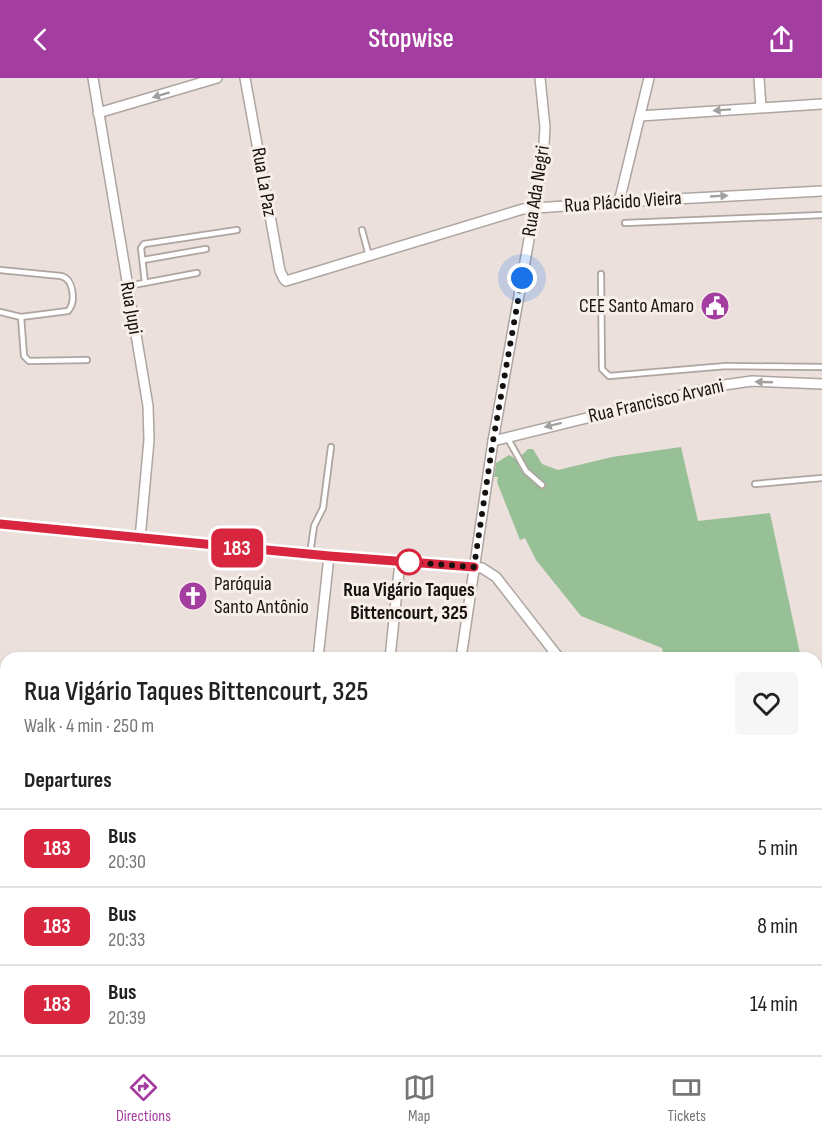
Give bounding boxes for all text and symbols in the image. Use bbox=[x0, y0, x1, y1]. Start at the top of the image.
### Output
icon: back bbox=[24, 23, 57, 56]
text: Stopwise bbox=[368, 23, 454, 55]
icon: share bbox=[765, 23, 798, 56]
one-way arrow bbox=[152, 91, 170, 100]
one-way arrow bbox=[712, 105, 731, 115]
street label: Rua Ada Negri bbox=[517, 144, 555, 238]
street label: Rua La Paz bbox=[246, 146, 282, 218]
street label: Rua Plácido Vieira bbox=[564, 186, 682, 218]
one-way arrow bbox=[710, 192, 729, 201]
your location bbox=[507, 263, 537, 293]
street label: Rua Jupi bbox=[115, 280, 147, 336]
public building icon: CEE Santo Amaro bbox=[699, 290, 731, 322]
place label: CEE Santo Amaro bbox=[579, 294, 694, 318]
street label: Rua Francisco Arvani bbox=[586, 374, 726, 428]
one-way arrow bbox=[754, 377, 773, 387]
one-way arrow bbox=[543, 421, 562, 431]
line badge: 183 bbox=[202, 528, 272, 568]
text: 183 bbox=[223, 536, 251, 561]
marker: Rua Vigário Taques Bittencourt, 325 bbox=[396, 549, 422, 575]
place label: Paróquia Santo Antônio bbox=[214, 572, 309, 619]
place label: Rua Vigário Taques Bittencourt, 325 bbox=[343, 578, 475, 625]
church icon: Paróquia Santo Antônio bbox=[177, 580, 209, 612]
button: heart bbox=[735, 672, 798, 735]
text: Rua Vigário Taques Bittencourt, 325 bbox=[24, 675, 368, 708]
text: Walk · 4 min · 250 m bbox=[24, 714, 154, 738]
text: Departures bbox=[24, 767, 112, 794]
text: Bus bbox=[108, 823, 137, 850]
text: 5 min bbox=[758, 835, 798, 862]
text: 183 bbox=[43, 836, 71, 861]
text: 20:30 bbox=[108, 850, 146, 874]
text: Bus bbox=[108, 901, 137, 928]
text: 8 min bbox=[757, 913, 798, 940]
text: 183 bbox=[43, 914, 71, 939]
text: 20:33 bbox=[108, 928, 145, 952]
text: Bus bbox=[108, 979, 137, 1006]
text: 14 min bbox=[750, 991, 798, 1018]
text: 183 bbox=[43, 992, 71, 1017]
text: 20:39 bbox=[108, 1006, 146, 1030]
tab: Directions bbox=[116, 1071, 171, 1126]
tab: Map bbox=[403, 1071, 436, 1126]
tab: Tickets bbox=[667, 1071, 706, 1126]

